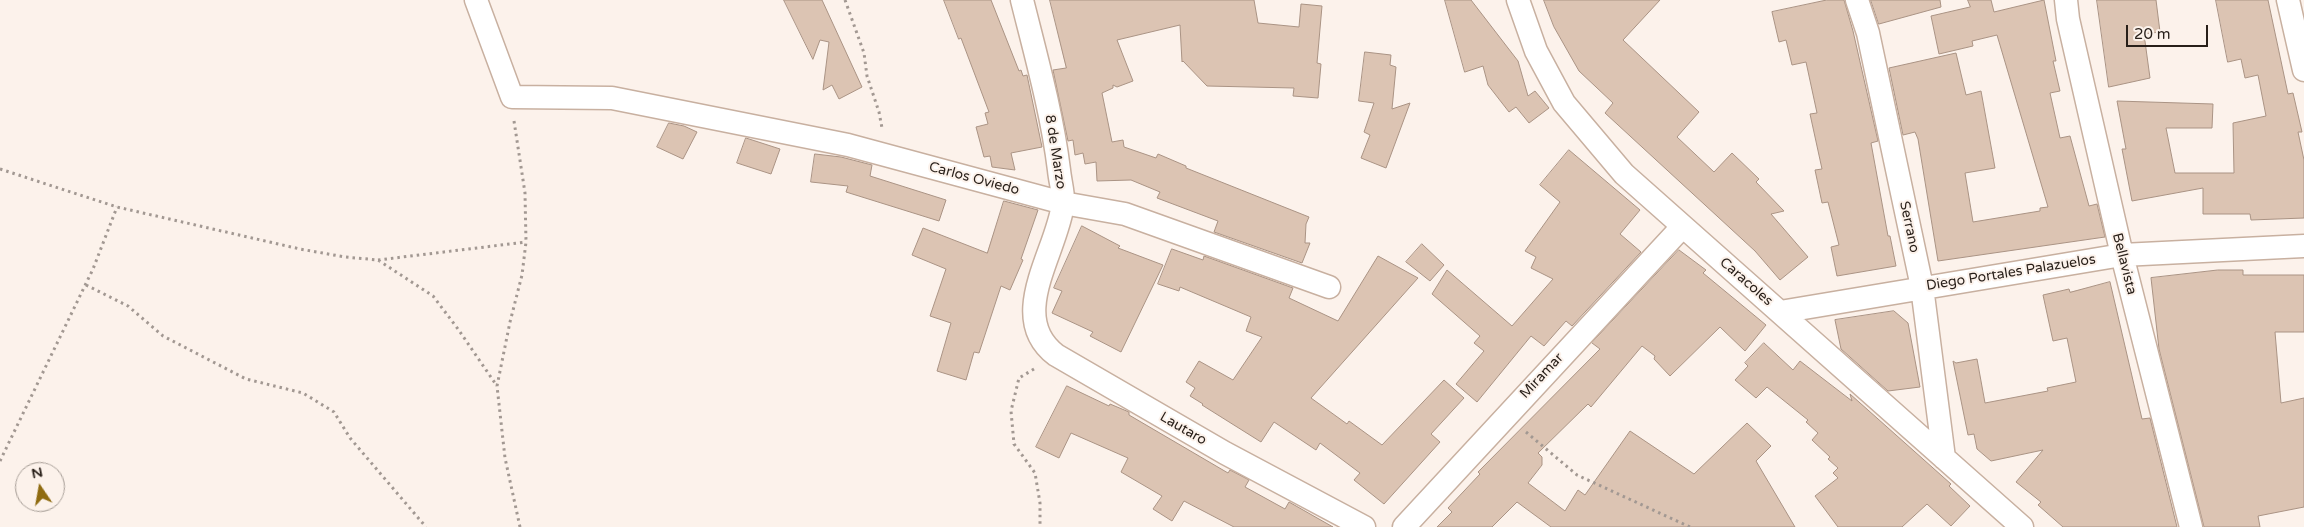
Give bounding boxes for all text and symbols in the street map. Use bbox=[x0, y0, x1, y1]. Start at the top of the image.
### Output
scale bar bbox=[2129, 15, 2212, 47]
text: 20 m bbox=[2134, 25, 2171, 43]
street label: 8 de Marzo bbox=[1041, 114, 1069, 190]
street label: Carlos Oviedo bbox=[927, 159, 1021, 199]
street label: Serrano bbox=[1895, 200, 1923, 254]
street label: Bellavista bbox=[2108, 231, 2140, 297]
street label: Diego Portales Palazuelos bbox=[1925, 251, 2097, 295]
street label: Caracoles bbox=[1716, 254, 1776, 310]
street label: Miramar bbox=[1517, 350, 1567, 402]
street label: Lautaro bbox=[1157, 409, 1209, 449]
north arrow bbox=[15, 462, 65, 512]
text: N bbox=[30, 463, 44, 482]

